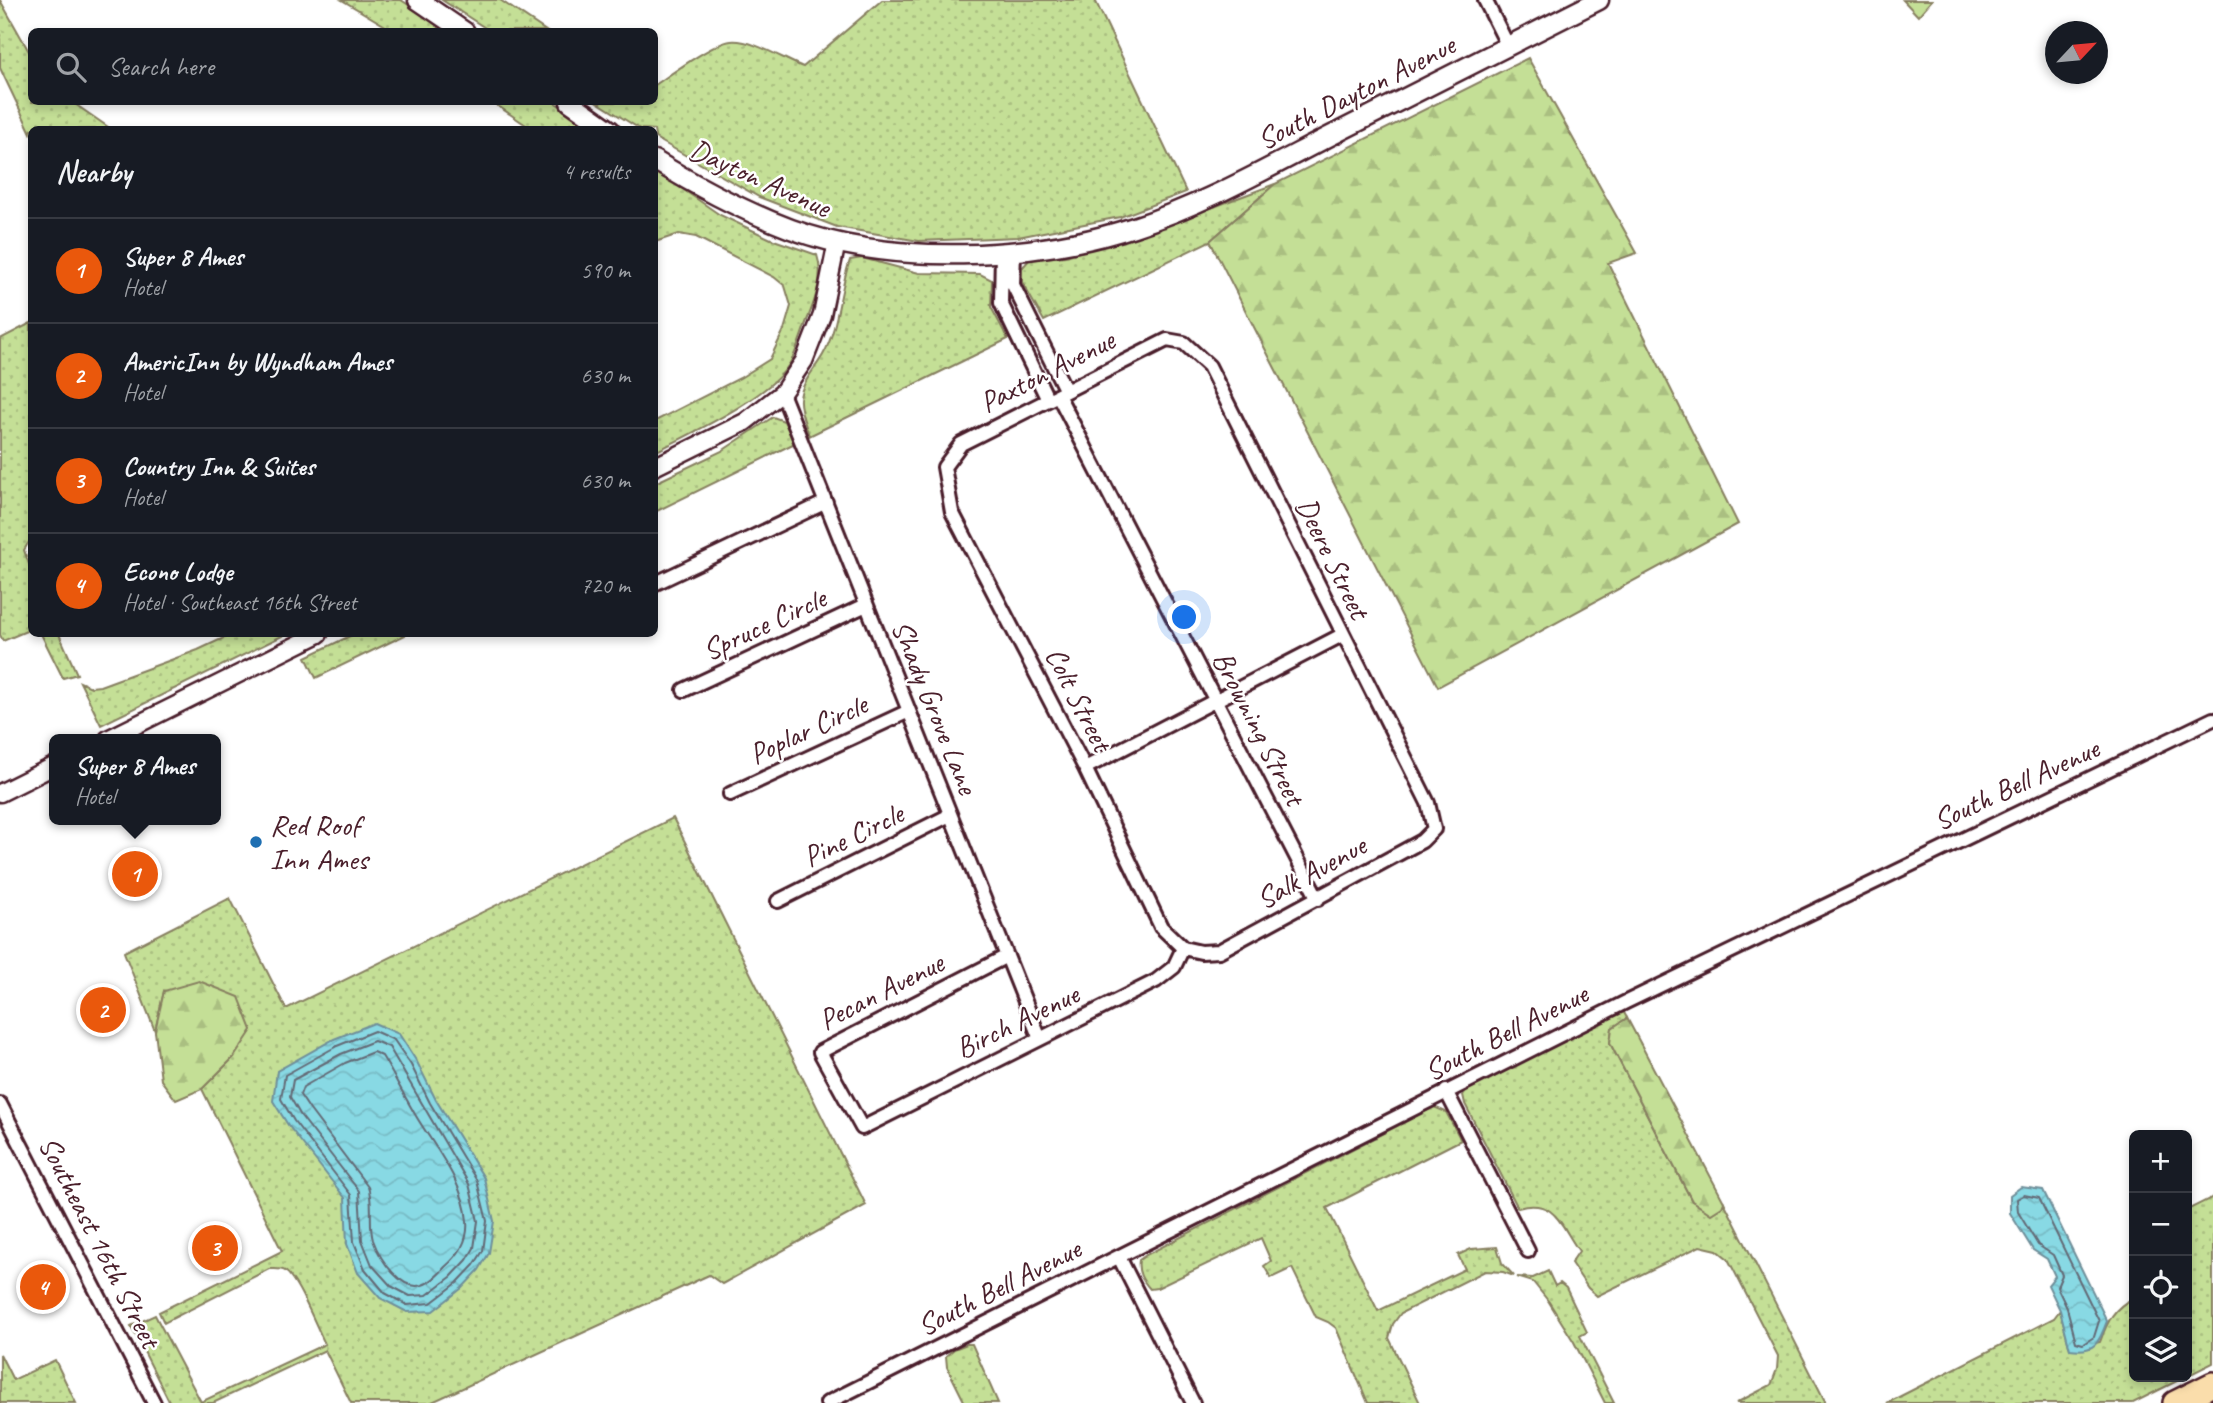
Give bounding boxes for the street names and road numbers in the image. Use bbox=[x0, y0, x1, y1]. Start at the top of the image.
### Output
street label: South Dayton Avenue bbox=[1251, 25, 1463, 158]
street label: Dayton Avenue bbox=[684, 130, 838, 227]
street label: Paxton Avenue bbox=[973, 320, 1123, 421]
street label: Deere Street bbox=[1287, 491, 1380, 627]
street label: Spruce Circle bbox=[696, 578, 834, 669]
street label: Shady Grove Lane bbox=[883, 615, 988, 801]
street label: Colt Street bbox=[1037, 641, 1123, 760]
street label: Browning Street bbox=[1204, 645, 1315, 814]
street label: Poplar Circle bbox=[743, 684, 875, 773]
street label: South Bell Avenue bbox=[1927, 728, 2107, 839]
street label: Pine Circle bbox=[796, 793, 912, 876]
street label: Salk Avenue bbox=[1249, 825, 1375, 918]
street label: Pecan Avenue bbox=[812, 942, 952, 1039]
street label: Birch Avenue bbox=[949, 974, 1087, 1067]
street label: South Bell Avenue bbox=[1418, 974, 1596, 1089]
street label: Southeast 16th Street bbox=[30, 1130, 171, 1357]
street label: South Bell Avenue bbox=[911, 1229, 1089, 1344]

